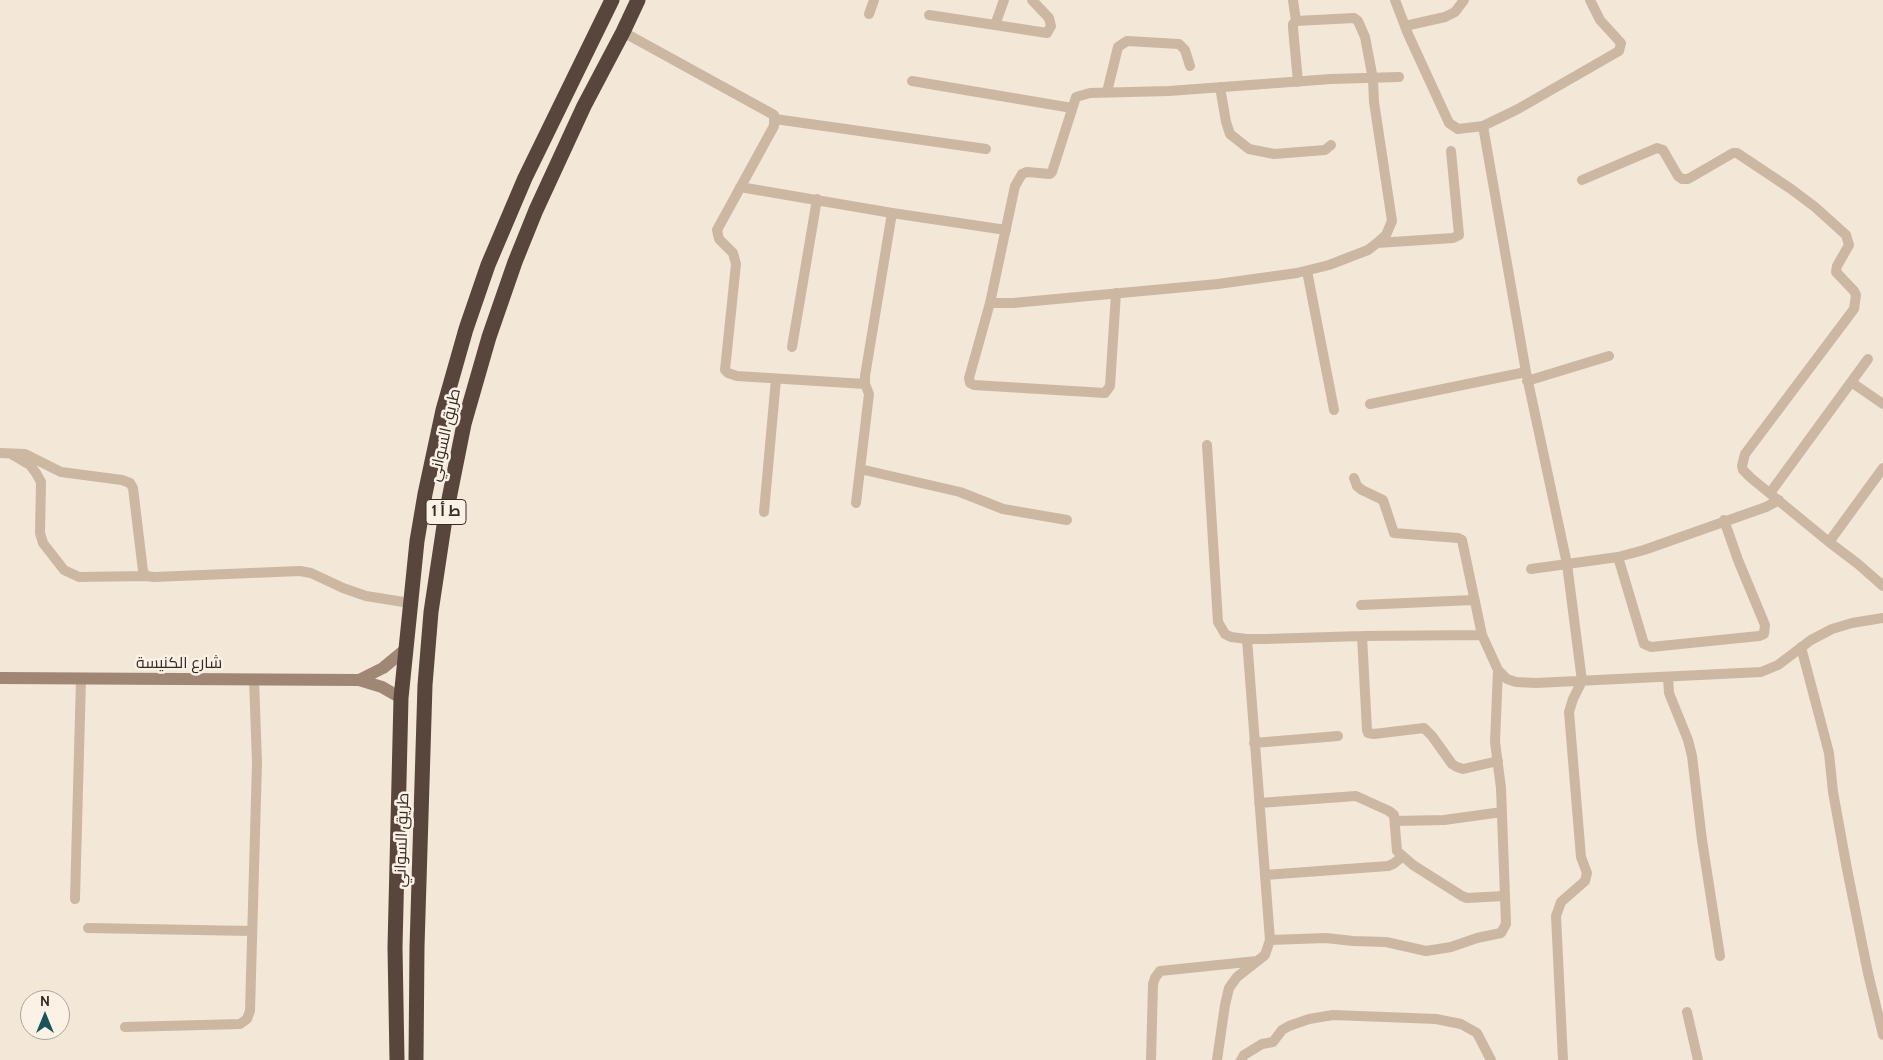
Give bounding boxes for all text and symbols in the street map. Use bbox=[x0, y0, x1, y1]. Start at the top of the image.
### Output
street label: طريق السواني bbox=[425, 387, 465, 483]
road number: ط أ 1 bbox=[426, 500, 466, 524]
street label: شارع الكنيسة bbox=[136, 653, 222, 673]
street label: طريق السواني bbox=[391, 792, 413, 888]
north arrow bbox=[20, 990, 70, 1040]
text: N bbox=[40, 992, 50, 1010]

